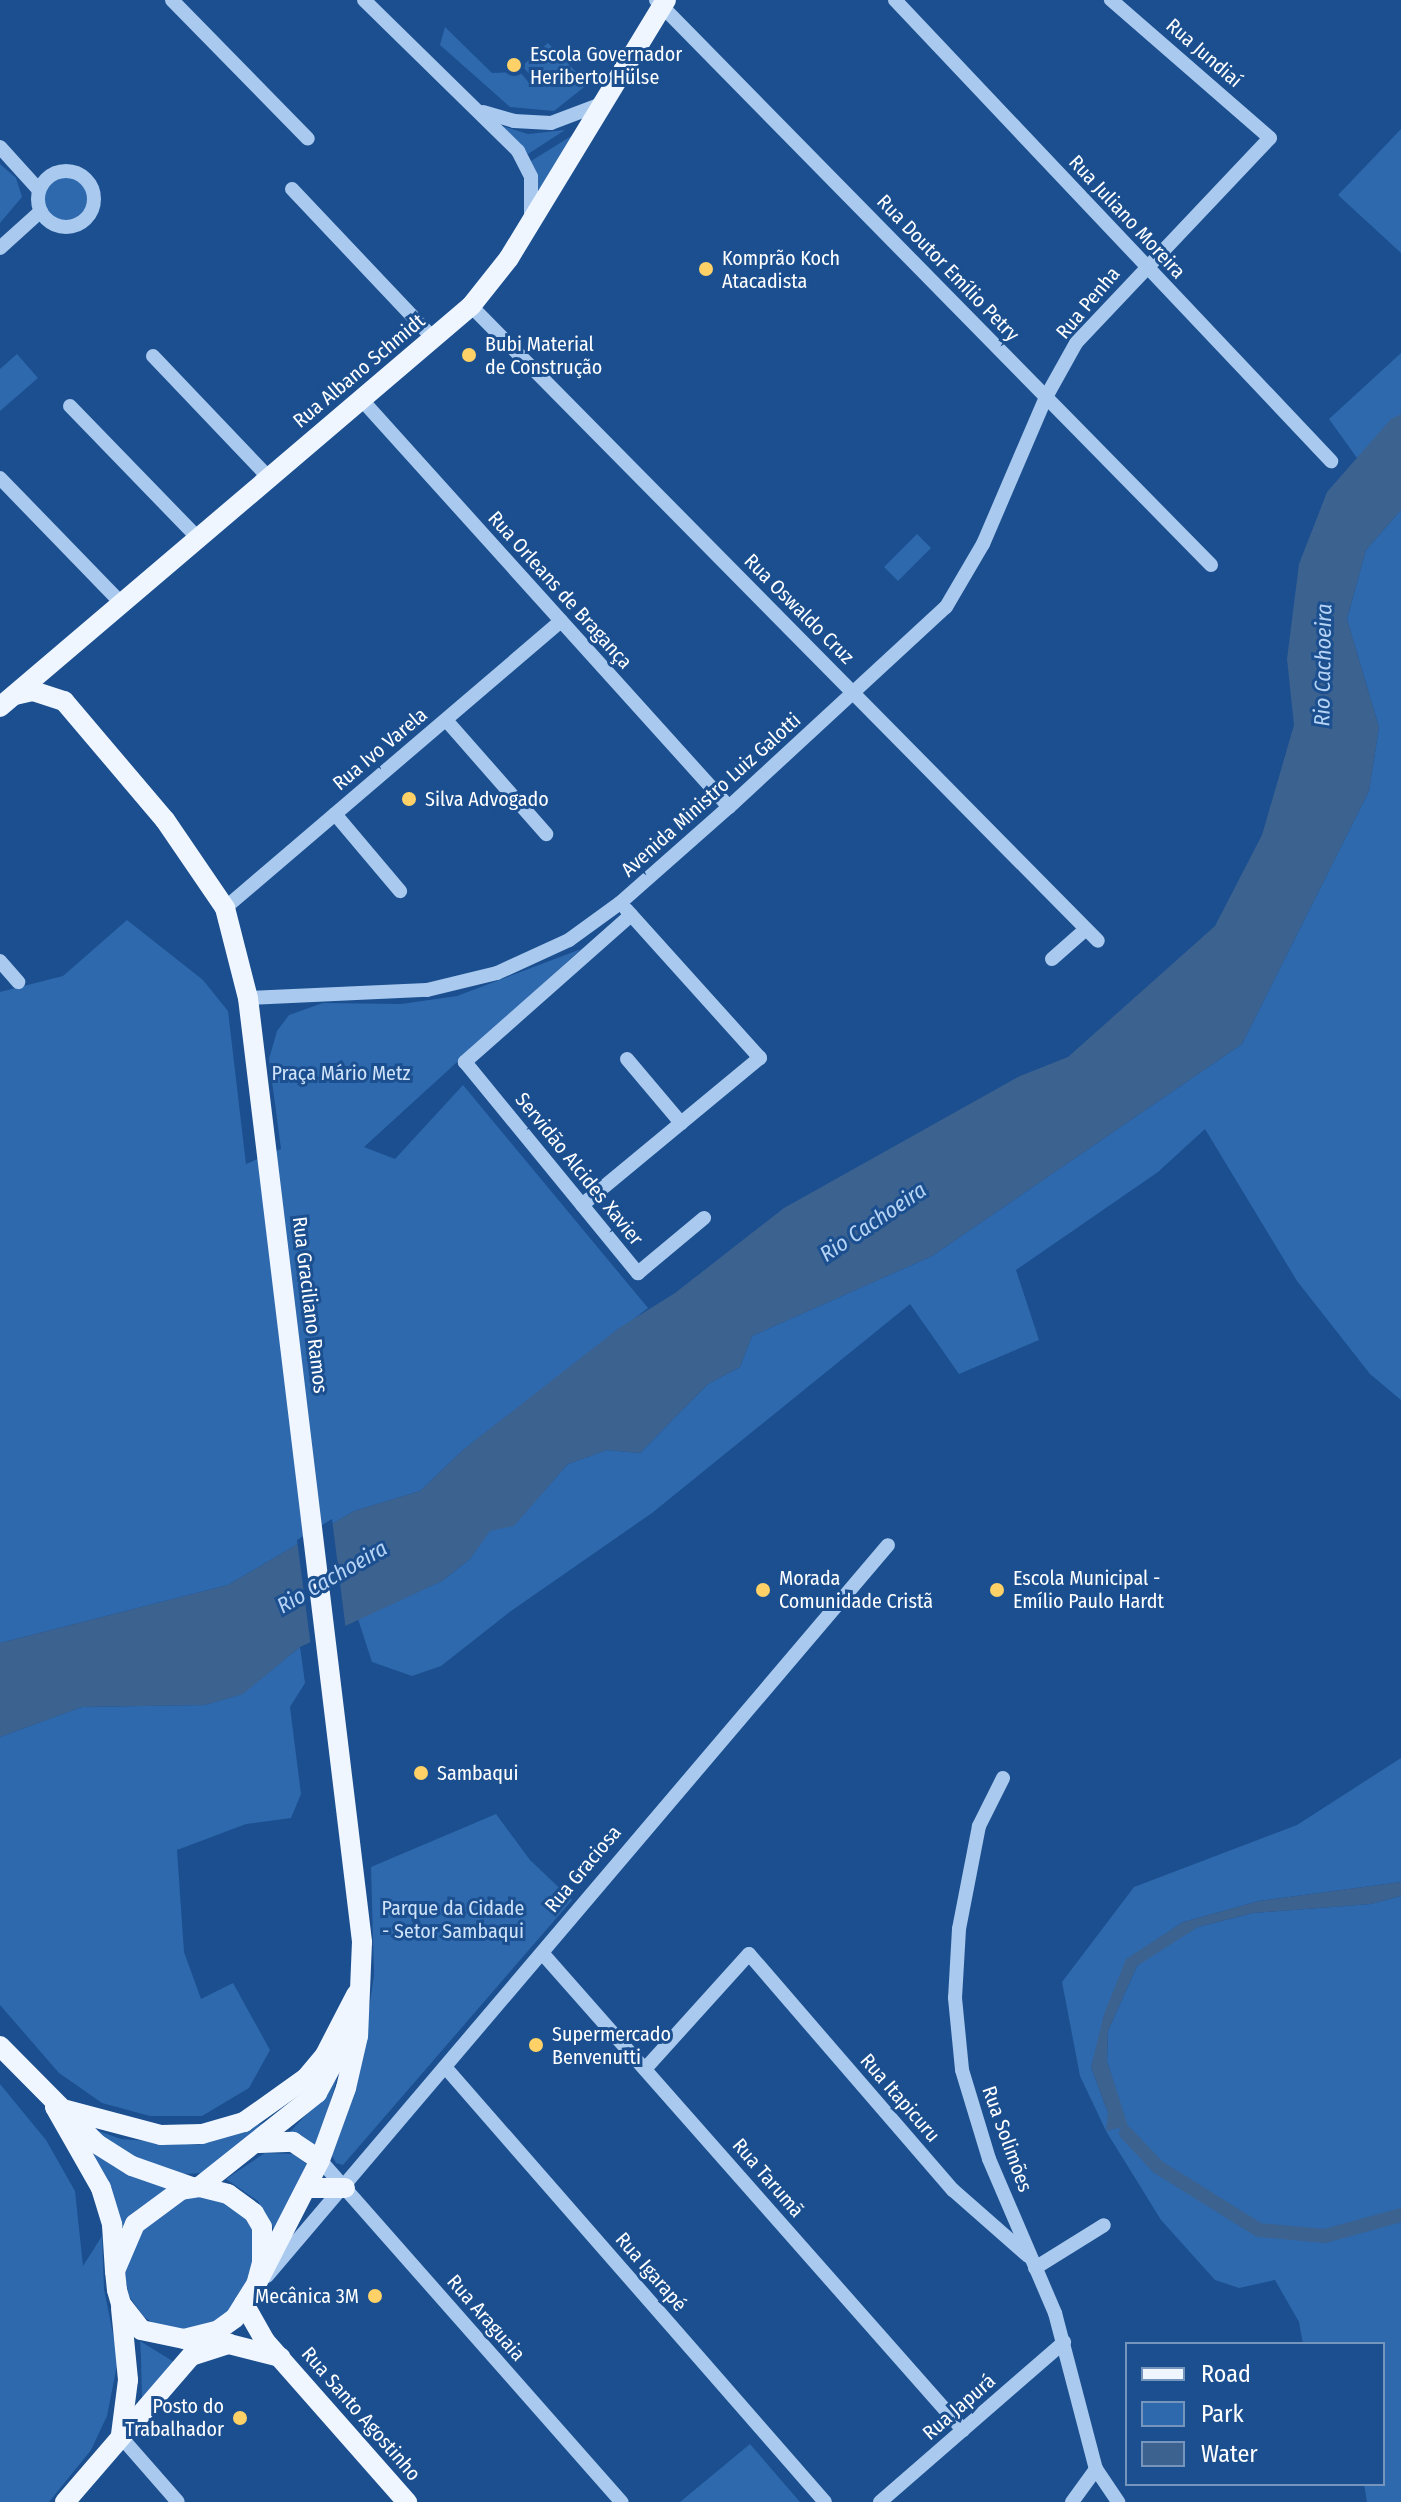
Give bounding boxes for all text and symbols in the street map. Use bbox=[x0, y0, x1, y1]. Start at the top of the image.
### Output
street label: Rua Jundiaí bbox=[1161, 13, 1247, 93]
place label: Escola Governador Heriberto Hülse bbox=[530, 42, 682, 89]
marker: Escola Governador Heriberto Hülse bbox=[505, 56, 523, 74]
street label: Rua Juliano Moreira bbox=[1064, 150, 1190, 284]
street label: Rua Doutor Emílio Petry bbox=[872, 190, 1024, 346]
place label: Komprão Koch Atacadista bbox=[722, 246, 840, 293]
marker: Komprão Koch Atacadista bbox=[697, 260, 715, 278]
street label: Rua Penha bbox=[1051, 262, 1125, 344]
street label: Rua Albano Schmidt bbox=[288, 309, 430, 433]
place label: Bubi Material de Construção bbox=[485, 332, 602, 379]
marker: Bubi Material de Construção bbox=[460, 346, 478, 364]
street label: Rua Orleans de Bragança bbox=[483, 506, 637, 674]
street label: Rua Oswaldo Cruz bbox=[739, 549, 859, 669]
water label: Rio Cachoeira bbox=[1309, 603, 1337, 727]
street label: Rua Ivo Varela bbox=[328, 703, 432, 795]
street label: Avenida Ministro Luiz Galotti bbox=[616, 708, 806, 882]
place label: Silva Advogado bbox=[425, 787, 549, 811]
marker: Silva Advogado bbox=[400, 790, 418, 808]
park label: Praça Mário Metz bbox=[272, 1061, 410, 1085]
street label: Servidão Alcides Xavier bbox=[510, 1088, 648, 1250]
water label: Rio Cachoeira bbox=[815, 1177, 931, 1267]
street label: Rua Graciliano Ramos bbox=[287, 1215, 333, 1395]
water label: Rio Cachoeira bbox=[272, 1535, 392, 1619]
place label: Morada Comunidade Cristã bbox=[779, 1566, 933, 1613]
place label: Escola Municipal - Emílio Paulo Hardt bbox=[1013, 1566, 1164, 1613]
marker: Morada Comunidade Cristã bbox=[754, 1581, 772, 1599]
marker: Escola Municipal - Emílio Paulo Hardt bbox=[988, 1581, 1006, 1599]
place label: Sambaqui bbox=[437, 1761, 519, 1785]
marker: Sambaqui bbox=[412, 1764, 430, 1782]
street label: Rua Graciosa bbox=[540, 1821, 626, 1917]
park label: Parque da Cidade - Setor Sambaqui bbox=[382, 1896, 524, 1943]
place label: Supermercado Benvenutti bbox=[552, 2022, 671, 2069]
marker: Supermercado Benvenutti bbox=[527, 2036, 545, 2054]
street label: Rua Itapicuru bbox=[855, 2049, 945, 2147]
street label: Rua Solimões bbox=[977, 2083, 1037, 2195]
street label: Rua Tarumã bbox=[727, 2134, 809, 2222]
street label: Rua Igarapé bbox=[610, 2228, 692, 2316]
street label: Rua Araguaia bbox=[442, 2270, 530, 2366]
place label: Mecânica 3M bbox=[255, 2284, 359, 2308]
marker: Mecânica 3M bbox=[366, 2287, 384, 2305]
street label: Rua Santo Agostinho bbox=[296, 2342, 426, 2486]
legend bbox=[1125, 2342, 1385, 2486]
text: Road bbox=[1201, 2360, 1251, 2388]
street label: Rua Japurá bbox=[918, 2369, 1000, 2445]
place label: Posto do Trabalhador bbox=[125, 2394, 224, 2441]
text: Park bbox=[1201, 2400, 1244, 2428]
marker: Posto do Trabalhador bbox=[231, 2409, 249, 2427]
text: Water bbox=[1201, 2440, 1258, 2468]

